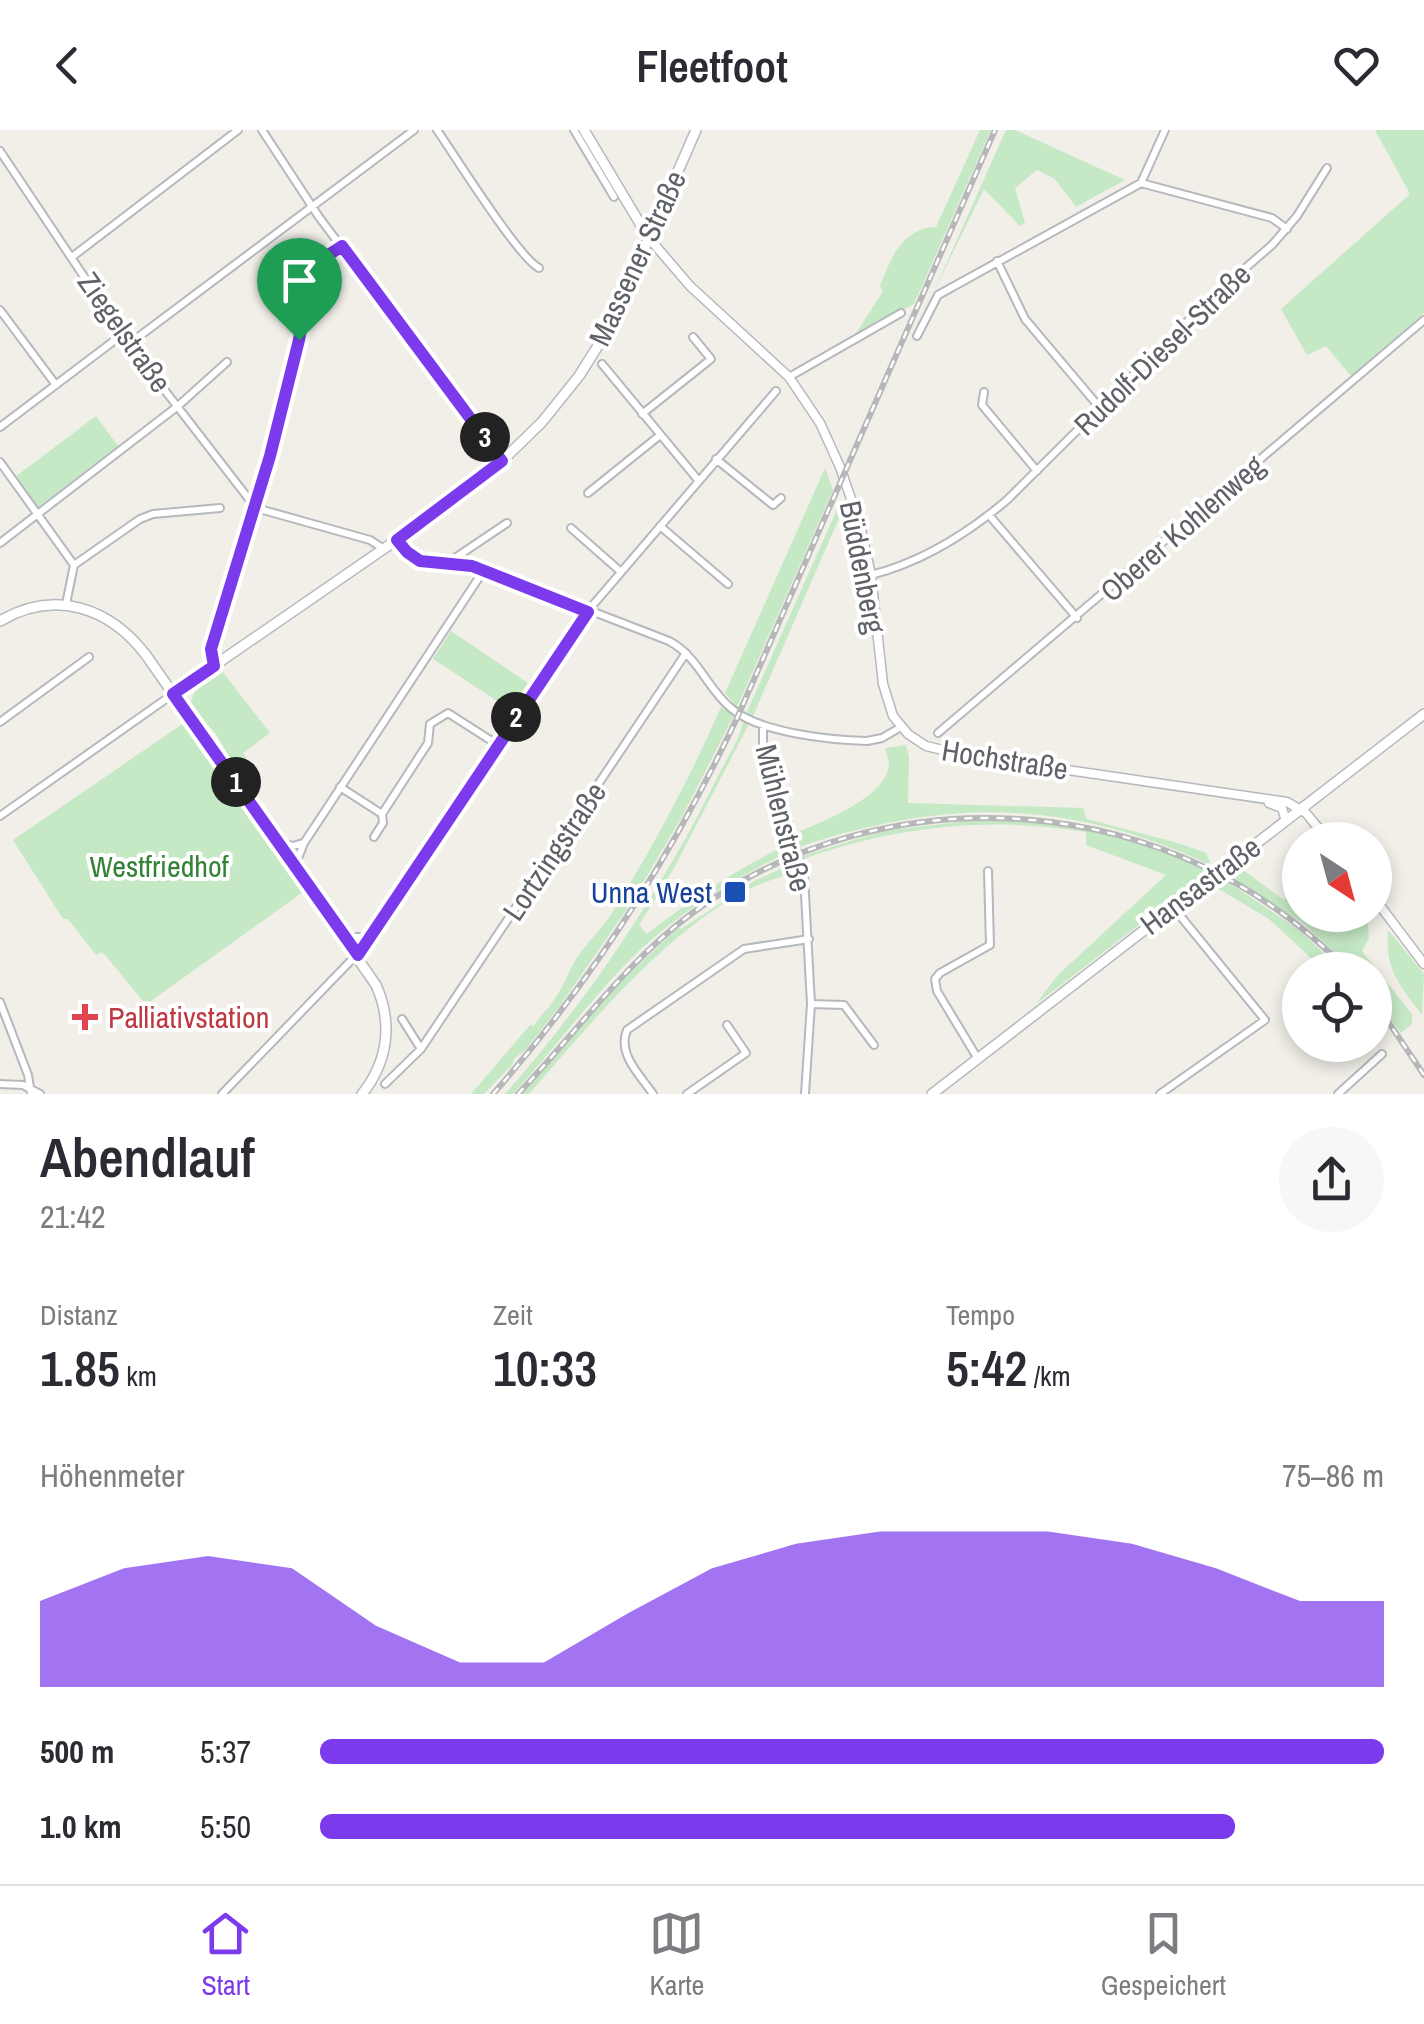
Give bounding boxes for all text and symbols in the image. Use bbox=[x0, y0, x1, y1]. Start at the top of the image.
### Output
text: Fleetfoot bbox=[636, 35, 788, 96]
icon: back bbox=[40, 38, 95, 93]
icon: heart bbox=[1329, 38, 1384, 93]
street label: Massener Straße bbox=[579, 164, 695, 352]
pin bbox=[257, 238, 342, 341]
icon: arrive bbox=[272, 253, 327, 308]
street label: Rudolf-Diesel-Straße bbox=[1065, 254, 1259, 444]
street label: Ziegelstraße bbox=[69, 264, 181, 400]
pin: 3 bbox=[460, 412, 510, 462]
text: 3 bbox=[479, 418, 491, 456]
street label: Oberer Kohlenweg bbox=[1091, 445, 1273, 610]
street label: Büddenberg bbox=[831, 497, 895, 637]
pin: 2 bbox=[491, 692, 541, 742]
text: 2 bbox=[510, 698, 522, 736]
street label: Hochstraße bbox=[939, 729, 1071, 789]
street label: Mühlenstraße bbox=[746, 740, 822, 896]
pin: 1 bbox=[211, 757, 261, 807]
text: 1 bbox=[230, 763, 242, 801]
street label: Lortzingstraße bbox=[493, 774, 615, 928]
north arrow bbox=[1282, 822, 1392, 932]
map controls bbox=[1282, 822, 1392, 1062]
street label: Hansastraße bbox=[1132, 827, 1268, 943]
park label: Westfriedhof bbox=[89, 846, 229, 886]
place label: Unna West bbox=[591, 872, 712, 912]
marker: Unna West bbox=[722, 879, 748, 905]
button: locate bbox=[1282, 952, 1392, 1062]
place label: Palliativstation bbox=[108, 997, 269, 1037]
marker: Palliativstation bbox=[72, 1004, 98, 1030]
text: Abendlauf bbox=[40, 1120, 255, 1194]
button: share bbox=[1279, 1127, 1384, 1232]
text: 21:42 bbox=[40, 1195, 106, 1238]
text: Distanz bbox=[40, 1296, 118, 1334]
text: Zeit bbox=[493, 1296, 533, 1334]
text: Tempo bbox=[946, 1296, 1015, 1334]
text: 1.85 bbox=[40, 1334, 120, 1402]
text: 10:33 bbox=[493, 1334, 597, 1402]
text: 5:42 bbox=[946, 1334, 1027, 1402]
text: km bbox=[120, 1357, 157, 1395]
text: /km bbox=[1027, 1357, 1071, 1395]
text: Höhenmeter bbox=[40, 1454, 184, 1497]
text: 75–86 m bbox=[1282, 1454, 1384, 1497]
text: 500 m bbox=[40, 1730, 114, 1773]
text: 5:37 bbox=[200, 1730, 251, 1773]
text: 1.0 km bbox=[40, 1805, 122, 1848]
text: 5:50 bbox=[200, 1805, 251, 1848]
tab: Start bbox=[198, 1906, 253, 2004]
tab: Karte bbox=[649, 1906, 704, 2004]
tab: Gespeichert bbox=[1101, 1906, 1226, 2004]

